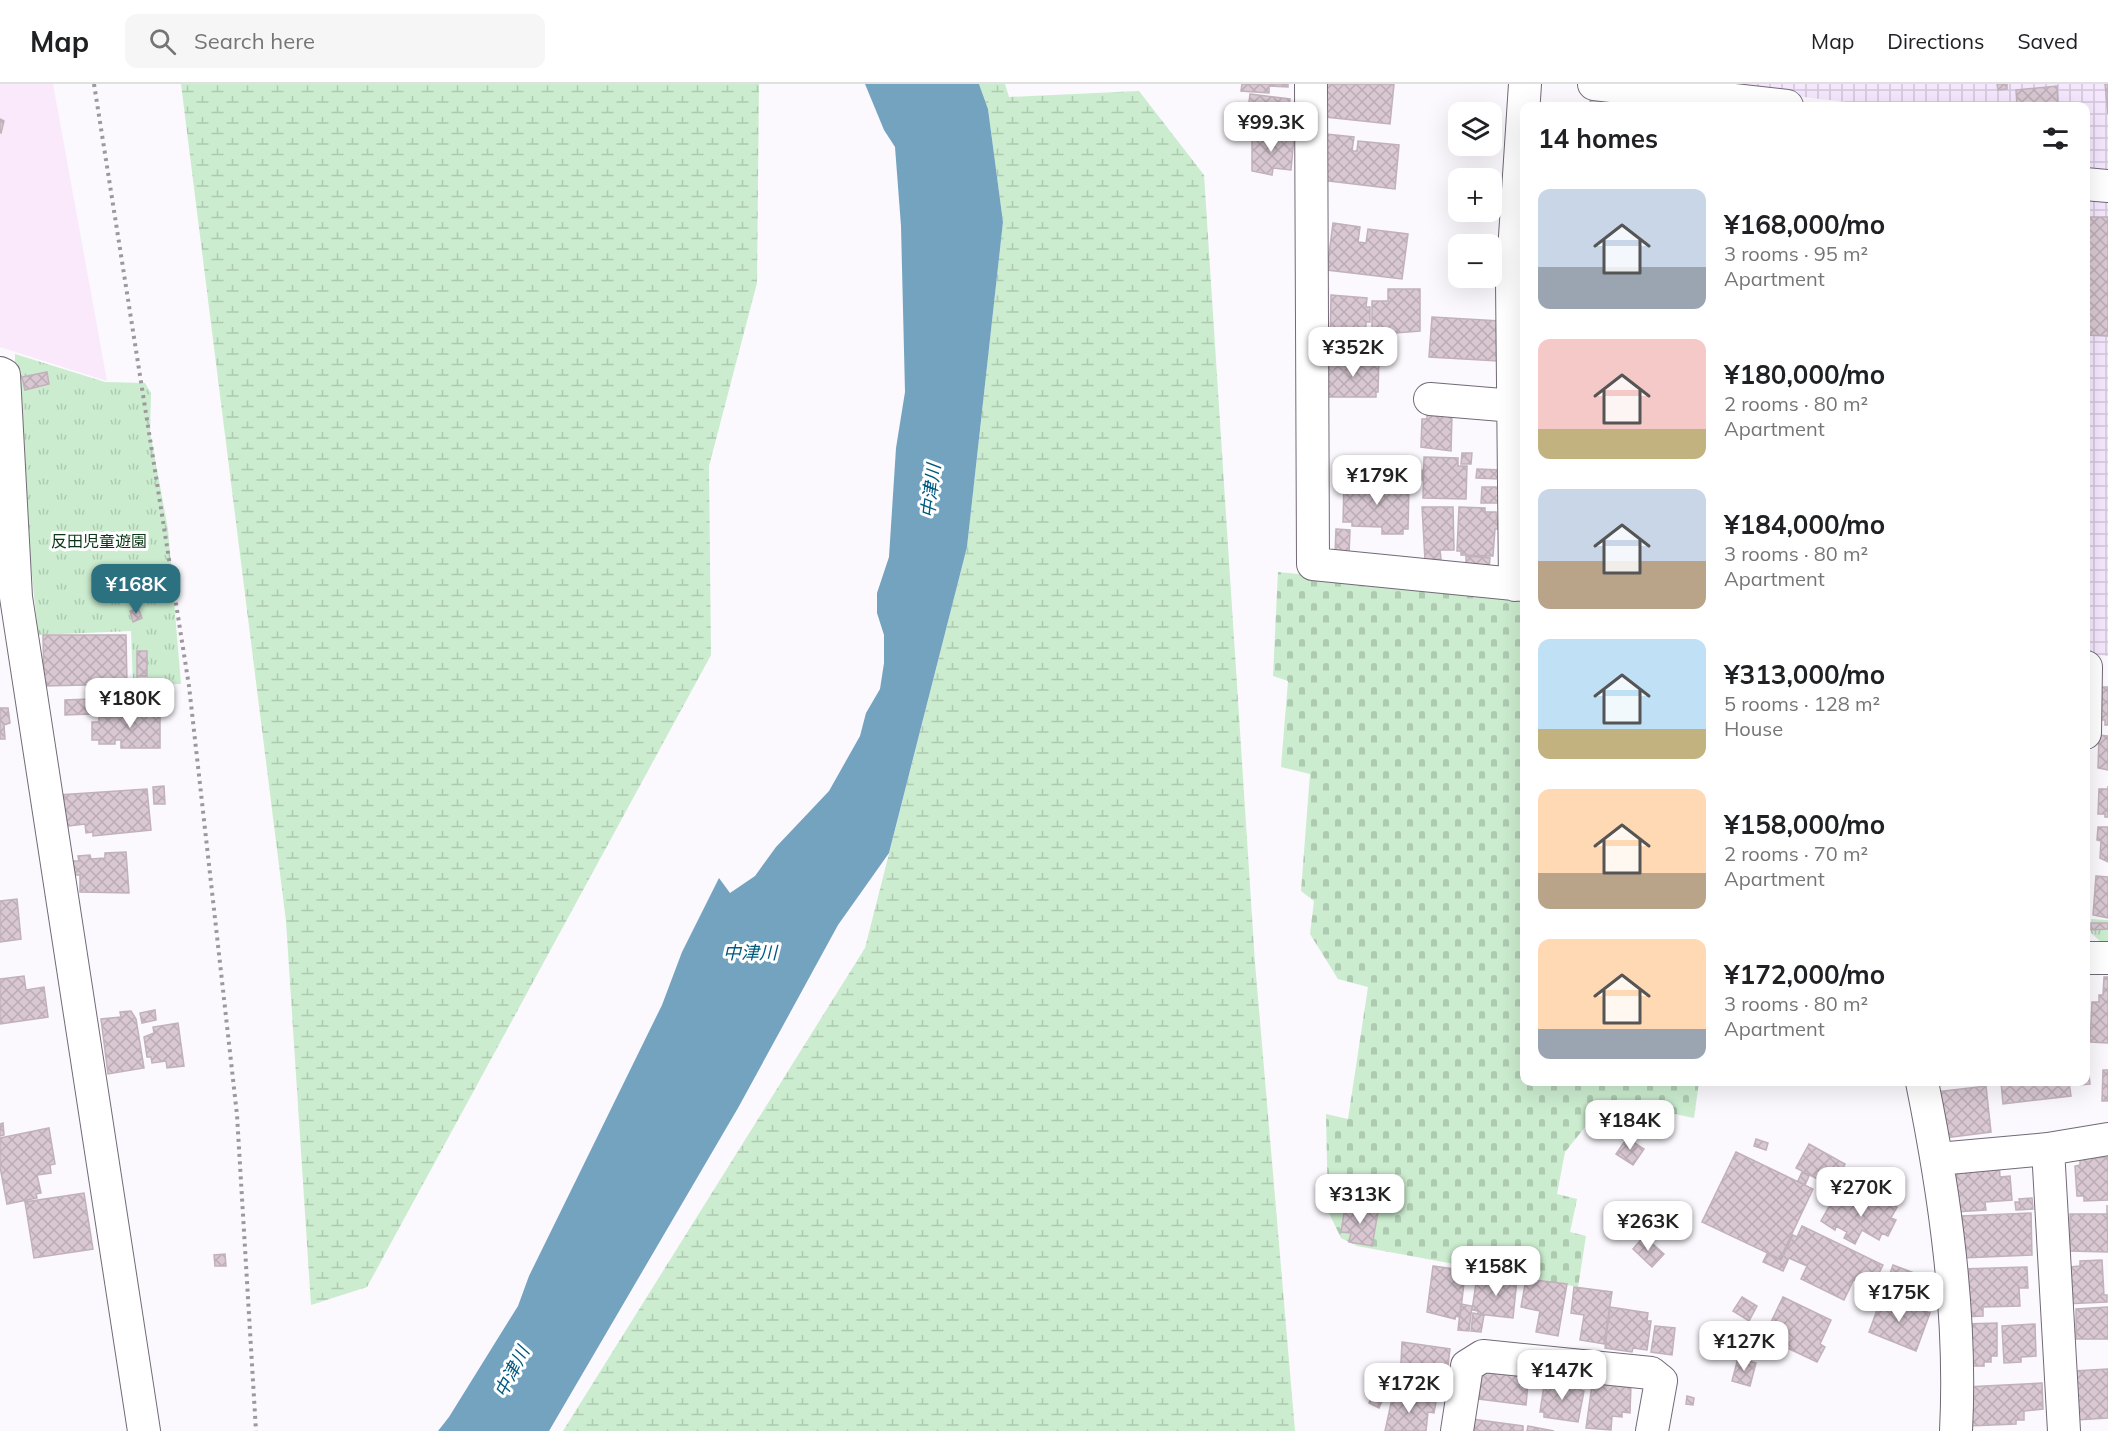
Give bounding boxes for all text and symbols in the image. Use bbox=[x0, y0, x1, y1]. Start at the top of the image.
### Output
search box bbox=[125, 14, 545, 68]
text: Map bbox=[30, 24, 89, 59]
icon: search bbox=[146, 25, 179, 58]
text: Search here bbox=[194, 27, 315, 55]
text: Map bbox=[1811, 28, 1854, 54]
text: Directions bbox=[1887, 28, 1984, 54]
text: Saved bbox=[2017, 28, 2078, 54]
pin: ¥99.3K bbox=[1222, 102, 1320, 153]
map controls bbox=[1448, 102, 1502, 288]
button: layers bbox=[1448, 102, 1502, 156]
text: ¥99.3K bbox=[1238, 109, 1304, 134]
text: 14 homes bbox=[1538, 122, 1658, 155]
icon: filters bbox=[2039, 122, 2072, 155]
button: + bbox=[1448, 168, 1502, 222]
text: ¥168,000/mo bbox=[1724, 208, 1885, 241]
icon: home bbox=[1586, 213, 1658, 285]
button: − bbox=[1448, 234, 1502, 288]
text: 3 rooms · 95 m² bbox=[1724, 241, 1868, 266]
text: Apartment bbox=[1724, 266, 1825, 291]
pin: ¥352K bbox=[1311, 327, 1395, 378]
text: ¥352K bbox=[1322, 334, 1384, 359]
text: ¥180,000/mo bbox=[1724, 358, 1885, 391]
icon: home bbox=[1586, 363, 1658, 435]
text: 2 rooms · 80 m² bbox=[1724, 391, 1868, 416]
text: Apartment bbox=[1724, 416, 1825, 441]
pin: ¥179K bbox=[1335, 455, 1419, 506]
water label: 中津川 bbox=[916, 461, 945, 519]
text: ¥179K bbox=[1346, 462, 1408, 487]
text: ¥184,000/mo bbox=[1724, 508, 1885, 541]
icon: home bbox=[1586, 513, 1658, 585]
park label: 反田児童遊園 bbox=[51, 531, 147, 551]
text: 3 rooms · 80 m² bbox=[1724, 541, 1868, 566]
pin: ¥168K bbox=[94, 564, 178, 615]
text: Apartment bbox=[1724, 566, 1825, 591]
text: ¥168K bbox=[105, 571, 167, 596]
text: ¥313,000/mo bbox=[1724, 658, 1885, 691]
icon: home bbox=[1586, 663, 1658, 735]
pin: ¥180K bbox=[88, 678, 172, 729]
text: ¥180K bbox=[99, 685, 161, 710]
text: 5 rooms · 128 m² bbox=[1724, 691, 1880, 716]
text: House bbox=[1724, 716, 1783, 741]
text: ¥158,000/mo bbox=[1724, 808, 1885, 841]
icon: home bbox=[1586, 813, 1658, 885]
text: 2 rooms · 70 m² bbox=[1724, 841, 1868, 866]
text: Apartment bbox=[1724, 866, 1825, 891]
water label: 中津川 bbox=[723, 941, 779, 964]
text: ¥172,000/mo bbox=[1724, 958, 1885, 991]
icon: home bbox=[1586, 963, 1658, 1035]
text: 3 rooms · 80 m² bbox=[1724, 991, 1868, 1016]
text: Apartment bbox=[1724, 1016, 1825, 1041]
pin: ¥184K bbox=[1588, 1100, 1672, 1151]
text: ¥184K bbox=[1599, 1107, 1661, 1132]
pin: ¥270K bbox=[1819, 1167, 1903, 1218]
pin: ¥313K bbox=[1318, 1174, 1402, 1225]
text: ¥270K bbox=[1830, 1174, 1892, 1199]
text: ¥313K bbox=[1329, 1181, 1391, 1206]
pin: ¥263K bbox=[1606, 1201, 1690, 1252]
text: ¥263K bbox=[1617, 1208, 1679, 1233]
pin: ¥158K bbox=[1454, 1246, 1538, 1297]
text: ¥158K bbox=[1465, 1253, 1527, 1278]
pin: ¥175K bbox=[1857, 1272, 1941, 1323]
text: ¥175K bbox=[1868, 1279, 1930, 1304]
pin: ¥127K bbox=[1702, 1321, 1786, 1372]
text: ¥127K bbox=[1713, 1328, 1775, 1353]
water label: 中津川 bbox=[489, 1341, 535, 1401]
pin: ¥147K bbox=[1520, 1350, 1604, 1401]
text: ¥147K bbox=[1531, 1357, 1593, 1382]
pin: ¥172K bbox=[1367, 1363, 1451, 1414]
text: ¥172K bbox=[1378, 1370, 1440, 1395]

